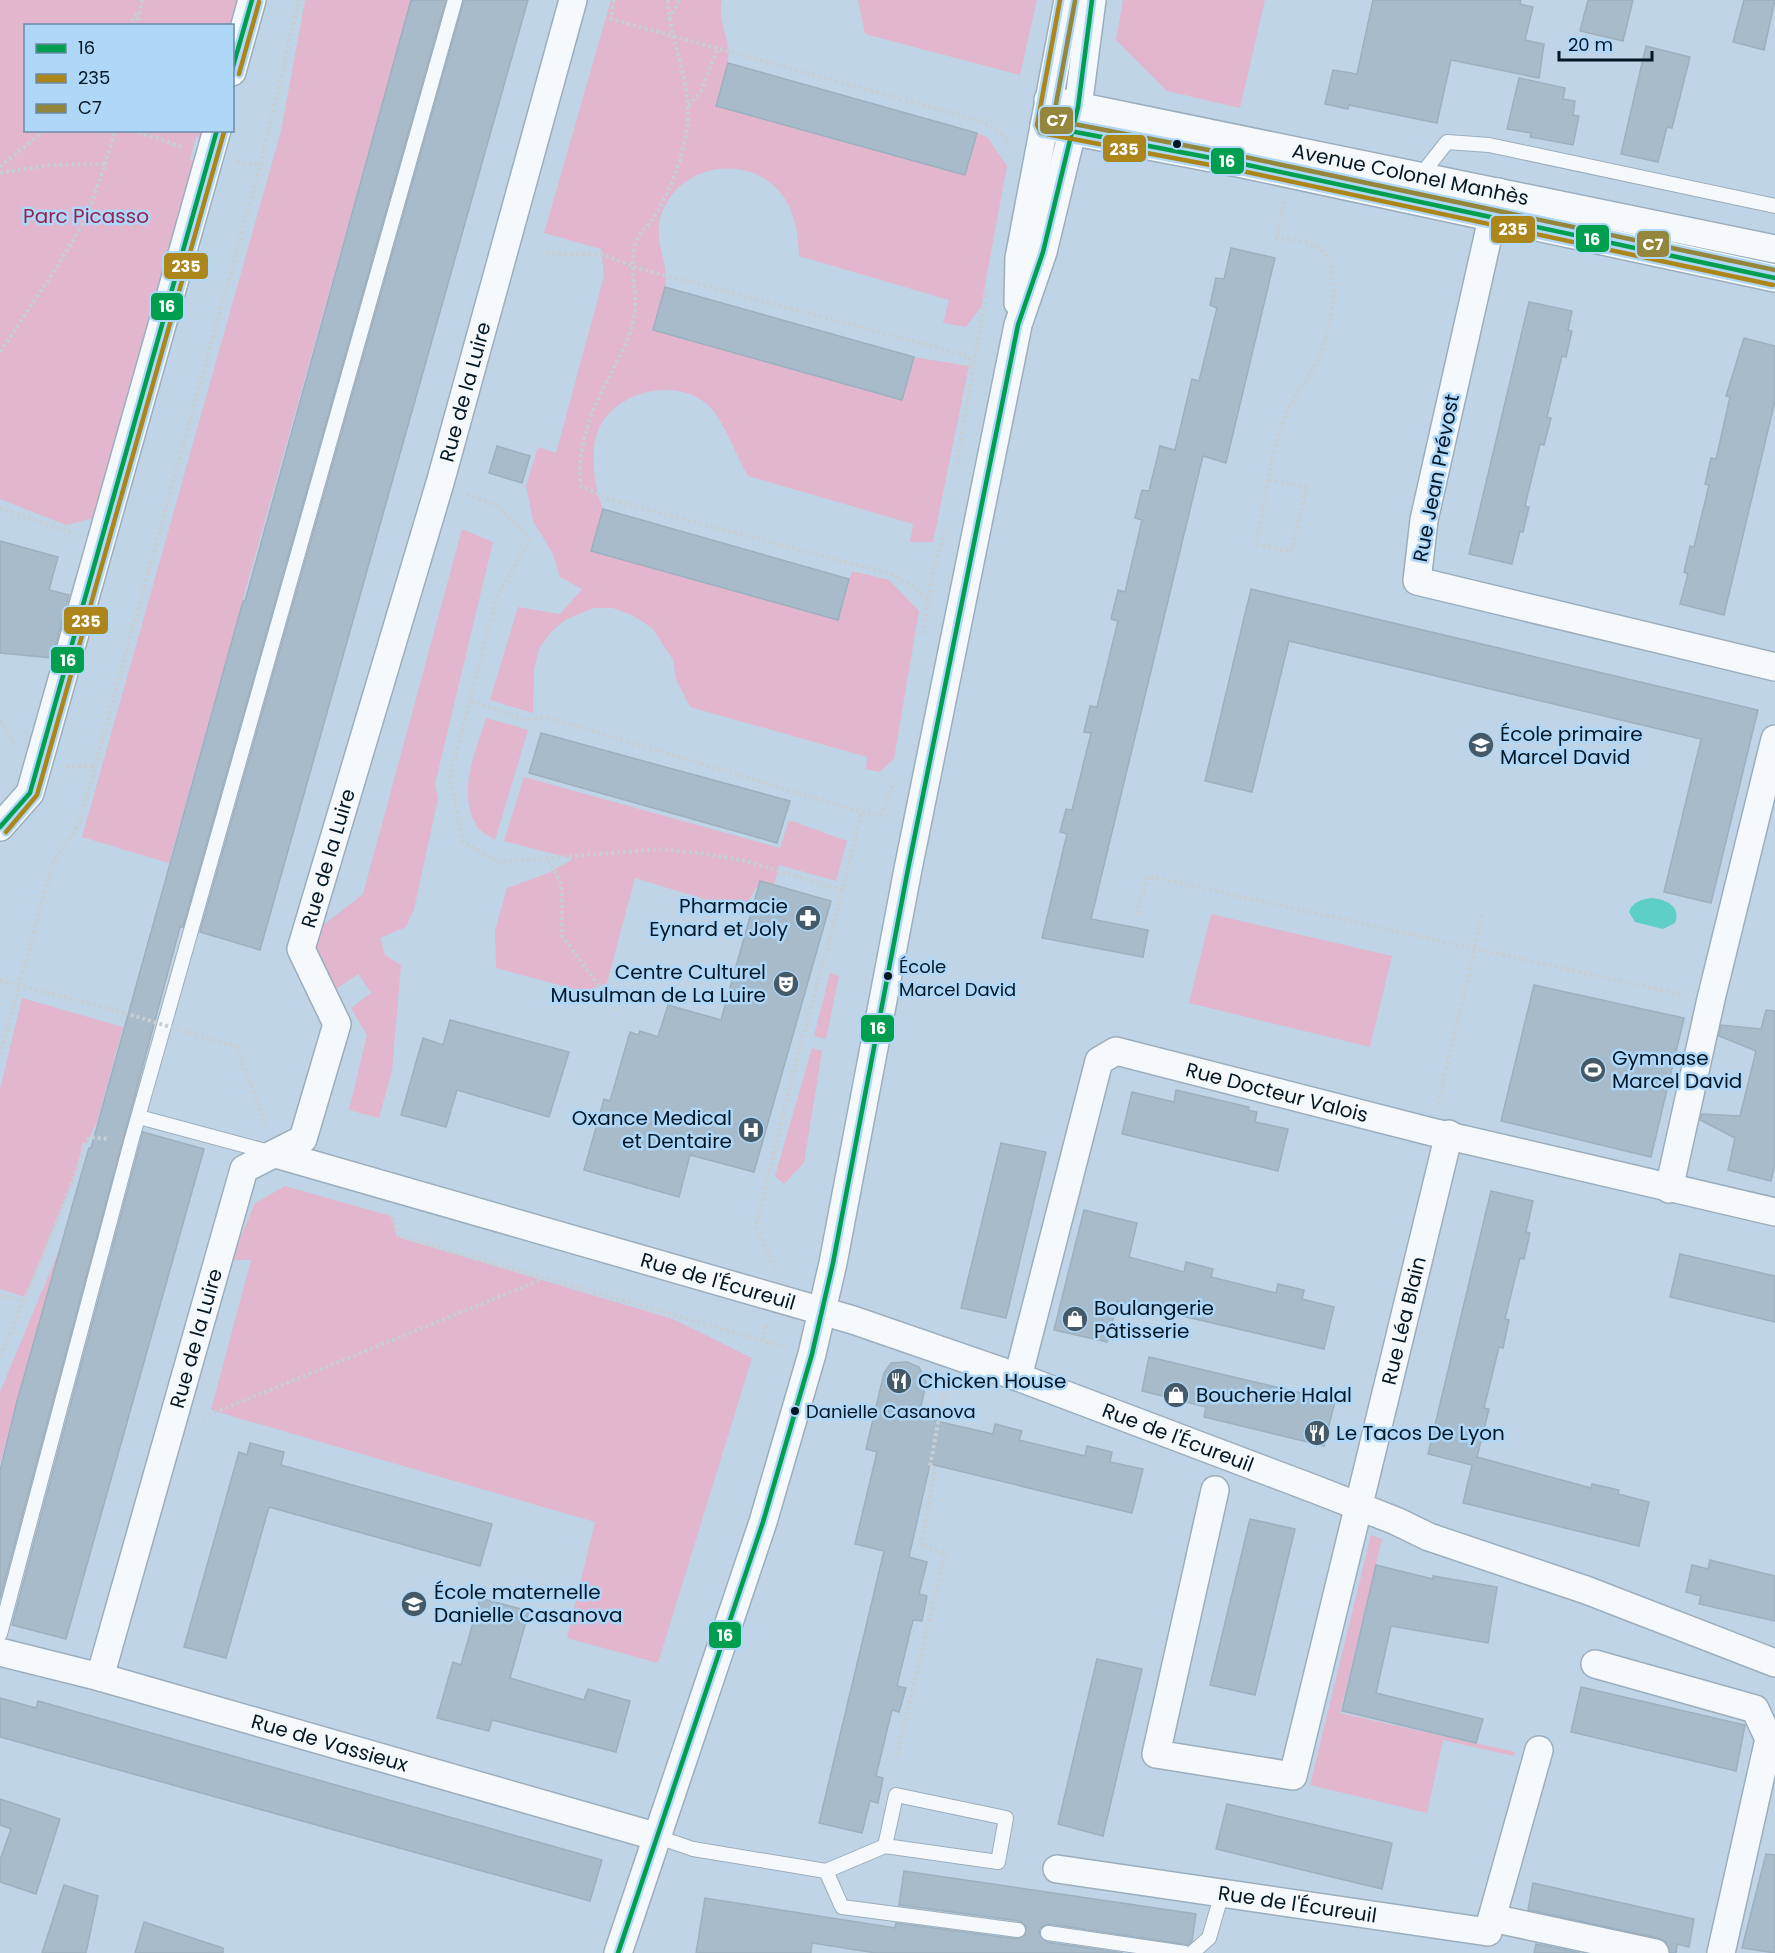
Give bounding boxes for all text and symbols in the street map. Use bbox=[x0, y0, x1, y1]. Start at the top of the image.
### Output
legend bbox=[24, 24, 234, 132]
scale bar bbox=[1559, 24, 1652, 62]
text: 20 m bbox=[1568, 32, 1613, 57]
text: 16 bbox=[78, 35, 95, 60]
text: 235 bbox=[78, 65, 110, 90]
text: C7 bbox=[78, 95, 102, 120]
line badge: C7 bbox=[1039, 106, 1074, 135]
text: C7 bbox=[1047, 109, 1068, 132]
line badge: 235 bbox=[1102, 134, 1147, 163]
street label: Avenue Colonel Manhès bbox=[1289, 136, 1531, 212]
text: 235 bbox=[1109, 138, 1139, 161]
unlabelled marker bbox=[1171, 138, 1183, 150]
line badge: 16 bbox=[1210, 147, 1245, 175]
text: 16 bbox=[1219, 150, 1235, 173]
park label: Parc Picasso bbox=[23, 202, 149, 230]
line badge: 235 bbox=[1490, 215, 1536, 244]
text: 235 bbox=[1498, 218, 1528, 241]
line badge: 16 bbox=[1575, 224, 1610, 253]
text: 16 bbox=[1584, 228, 1600, 251]
line badge: C7 bbox=[1636, 230, 1670, 258]
text: C7 bbox=[1643, 233, 1664, 256]
line badge: 235 bbox=[163, 252, 209, 280]
text: 235 bbox=[171, 255, 201, 278]
line badge: 16 bbox=[150, 292, 184, 321]
text: 16 bbox=[159, 295, 175, 318]
street label: Rue de la Luire bbox=[432, 319, 498, 465]
street label: Rue Jean Prévost bbox=[1406, 392, 1466, 564]
line badge: 235 bbox=[63, 606, 109, 635]
text: 235 bbox=[71, 610, 101, 633]
line badge: 16 bbox=[50, 646, 85, 674]
text: 16 bbox=[60, 649, 76, 672]
place label: École primaire Marcel David bbox=[1500, 720, 1643, 771]
school or university icon: École primaire Marcel David bbox=[1466, 730, 1496, 760]
street label: Rue de la Luire bbox=[294, 785, 362, 931]
place label: Pharmacie Eynard et Joly bbox=[649, 892, 788, 943]
pharmacy icon: Pharmacie Eynard et Joly bbox=[793, 903, 823, 933]
place label: École Marcel David bbox=[899, 954, 1016, 1002]
place label: Centre Culturel Musulman de La Luire bbox=[551, 958, 766, 1009]
theatre icon: Centre Culturel Musulman de La Luire bbox=[771, 969, 801, 999]
marker: École Marcel David bbox=[882, 970, 894, 982]
line badge: 16 bbox=[860, 1014, 895, 1043]
text: 16 bbox=[870, 1017, 886, 1040]
place label: Gymnase Marcel David bbox=[1612, 1044, 1742, 1095]
street label: Rue Docteur Valois bbox=[1183, 1055, 1371, 1129]
sports icon: Gymnase Marcel David bbox=[1578, 1055, 1608, 1085]
place label: Oxance Medical et Dentaire bbox=[572, 1104, 732, 1155]
hospital icon: Oxance Medical et Dentaire bbox=[736, 1115, 766, 1145]
street label: Rue de l'Écureuil bbox=[637, 1246, 799, 1317]
street label: Rue Léa Blain bbox=[1375, 1254, 1433, 1388]
street label: Rue de la Luire bbox=[163, 1265, 229, 1411]
place label: Boulangerie Pâtisserie bbox=[1094, 1294, 1214, 1345]
shop icon: Boulangerie Pâtisserie bbox=[1060, 1304, 1090, 1334]
restaurant icon: Chicken House bbox=[884, 1366, 914, 1396]
place label: Chicken House bbox=[918, 1367, 1066, 1395]
shop icon: Boucherie Halal bbox=[1161, 1380, 1191, 1410]
place label: Boucherie Halal bbox=[1196, 1381, 1352, 1409]
street label: Rue de l'Écureuil bbox=[1098, 1396, 1258, 1479]
place label: Danielle Casanova bbox=[806, 1399, 976, 1424]
marker: Danielle Casanova bbox=[789, 1405, 801, 1417]
restaurant icon: Le Tacos De Lyon bbox=[1302, 1418, 1332, 1448]
place label: Le Tacos De Lyon bbox=[1336, 1419, 1505, 1447]
place label: École maternelle Danielle Casanova bbox=[434, 1578, 623, 1629]
school or university icon: École maternelle Danielle Casanova bbox=[399, 1589, 429, 1619]
line badge: 16 bbox=[708, 1621, 742, 1649]
text: 16 bbox=[717, 1624, 733, 1647]
street label: Rue de Vassieux bbox=[248, 1707, 412, 1779]
street label: Rue de l'Écureuil bbox=[1216, 1879, 1379, 1930]

